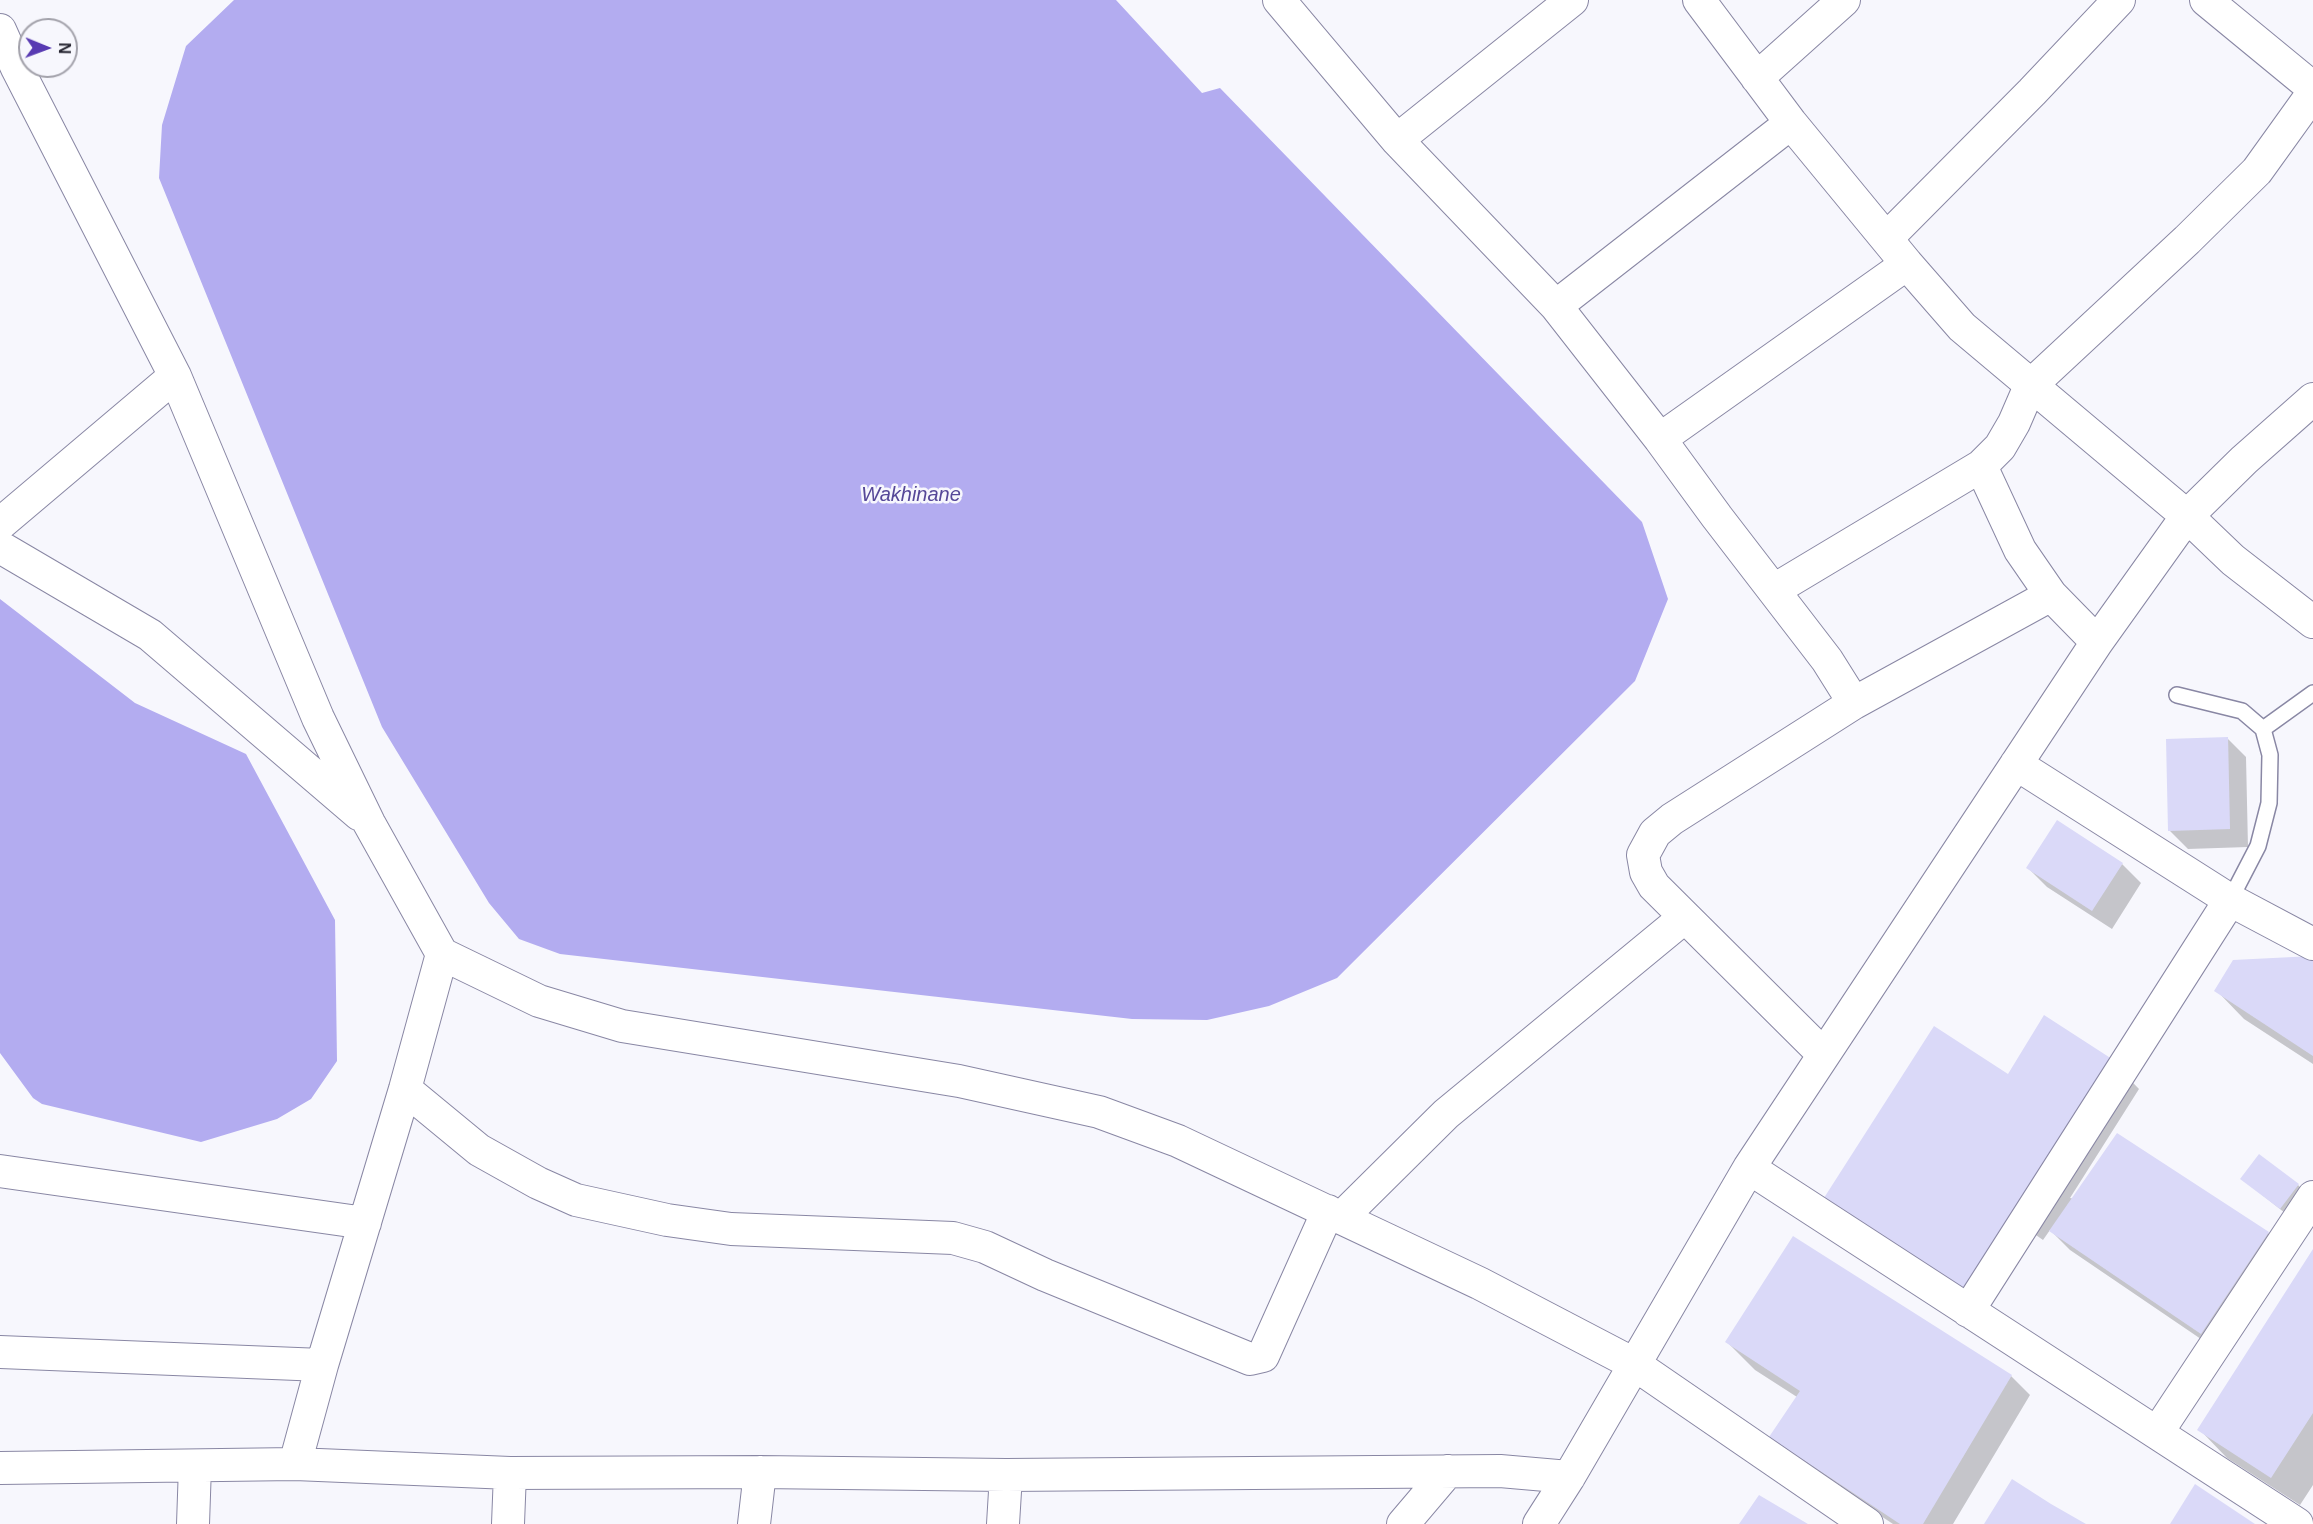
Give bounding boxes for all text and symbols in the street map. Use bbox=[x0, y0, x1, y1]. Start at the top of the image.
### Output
north arrow bbox=[18, 18, 78, 78]
text: N bbox=[56, 42, 73, 54]
water label: Wakhinane bbox=[861, 483, 961, 507]

